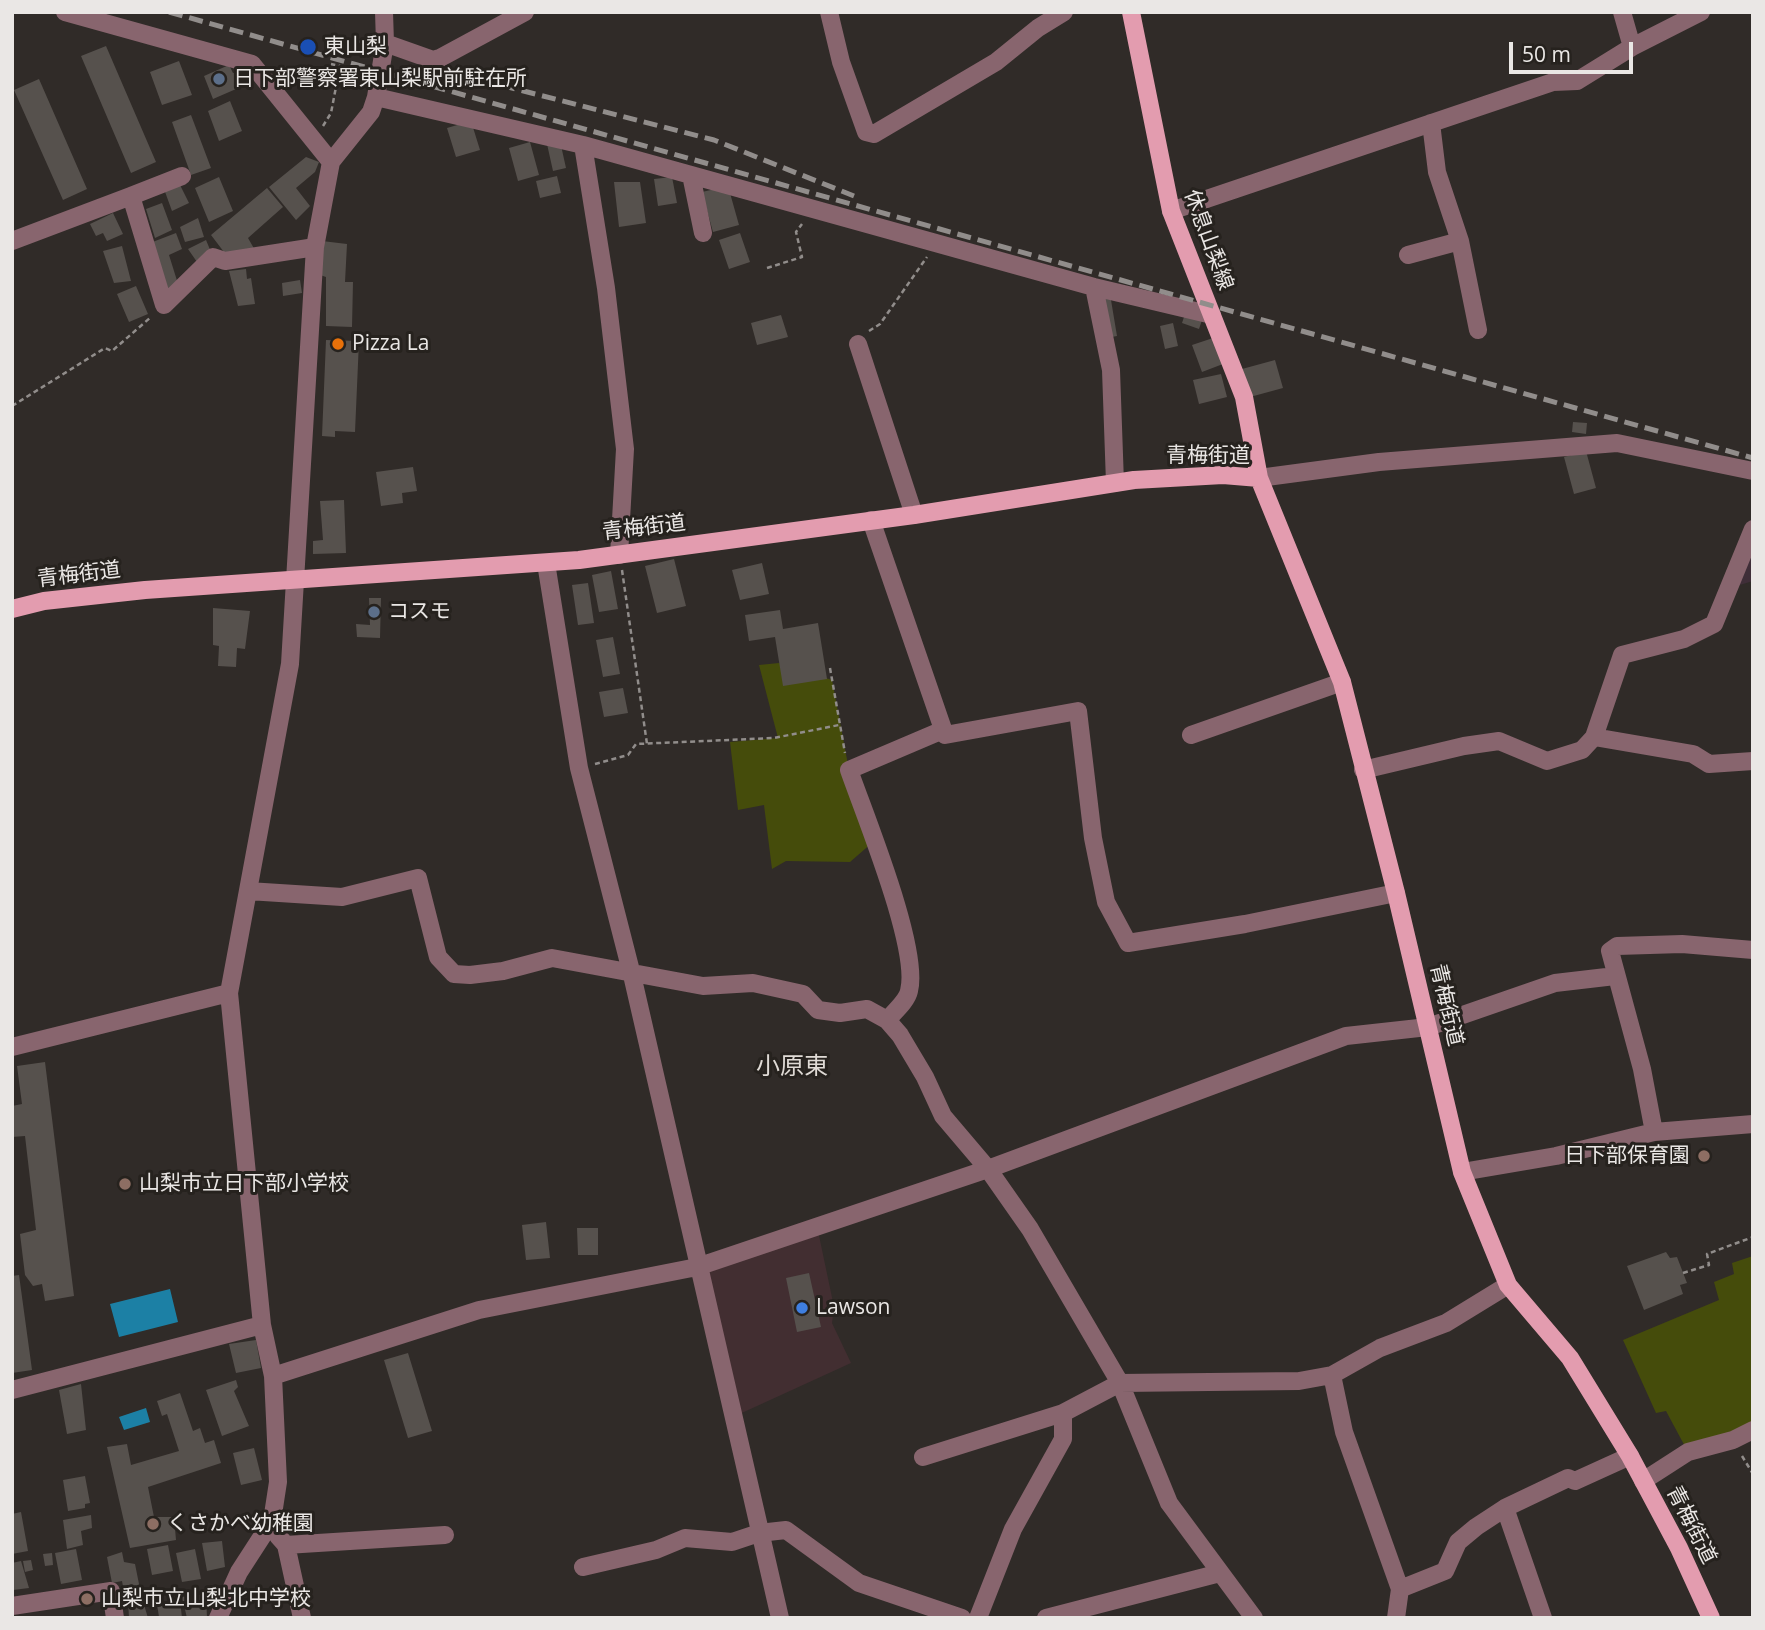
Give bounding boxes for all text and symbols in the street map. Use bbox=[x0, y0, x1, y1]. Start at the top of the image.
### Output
scale bar bbox=[1513, 28, 1637, 72]
place label: 東山梨 bbox=[324, 34, 387, 60]
marker: 東山梨 bbox=[298, 37, 318, 57]
text: 50 m bbox=[1522, 40, 1571, 68]
place label: 日下部警察署東山梨駅前駐在所 bbox=[233, 66, 527, 92]
marker: 日下部警察署東山梨駅前駐在所 bbox=[211, 71, 227, 87]
street label: 休息山梨線 bbox=[1178, 186, 1238, 294]
place label: Pizza La bbox=[352, 331, 429, 357]
marker: Pizza La bbox=[330, 336, 346, 352]
street label: 青梅街道 bbox=[1166, 443, 1250, 469]
street label: 青梅街道 bbox=[601, 510, 687, 546]
street label: 青梅街道 bbox=[36, 557, 122, 593]
place label: コスモ bbox=[388, 599, 451, 625]
marker: コスモ bbox=[366, 604, 382, 620]
street label: 青梅街道 bbox=[1424, 961, 1468, 1049]
district label: 小原東 bbox=[756, 1053, 828, 1081]
place label: 日下部保育園 bbox=[1564, 1143, 1690, 1169]
marker: 日下部保育園 bbox=[1696, 1148, 1712, 1164]
place label: 山梨市立日下部小学校 bbox=[139, 1171, 349, 1197]
marker: 山梨市立日下部小学校 bbox=[117, 1176, 133, 1192]
place label: Lawson bbox=[816, 1295, 890, 1321]
marker: Lawson bbox=[794, 1300, 810, 1316]
street label: 青梅街道 bbox=[1661, 1482, 1721, 1568]
place label: くさかべ幼稚園 bbox=[167, 1511, 314, 1537]
marker: くさかべ幼稚園 bbox=[145, 1516, 161, 1532]
place label: 山梨市立山梨北中学校 bbox=[101, 1586, 311, 1612]
marker: 山梨市立山梨北中学校 bbox=[79, 1591, 95, 1607]

